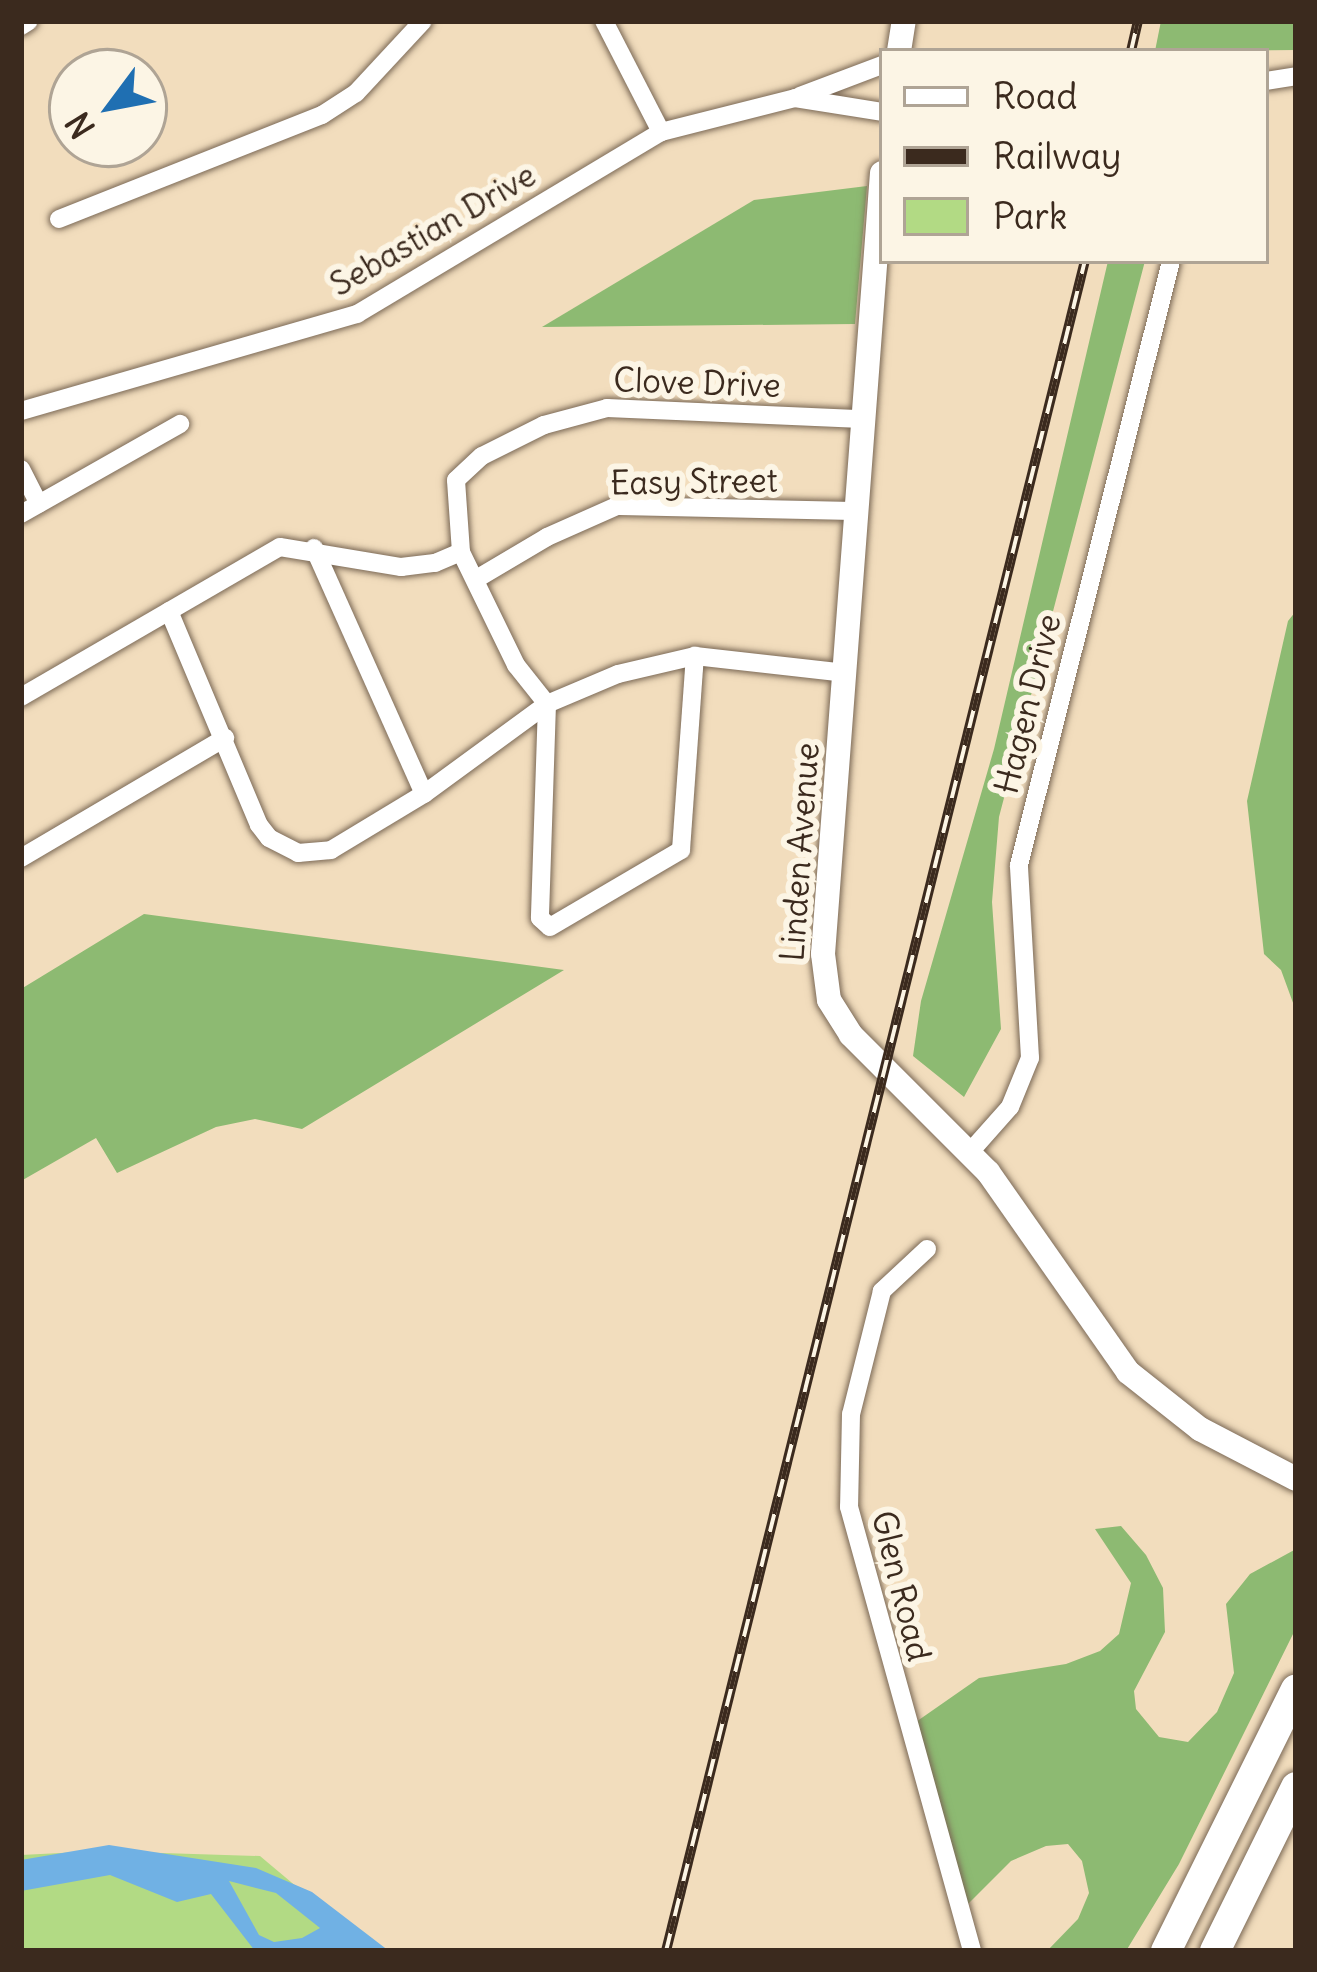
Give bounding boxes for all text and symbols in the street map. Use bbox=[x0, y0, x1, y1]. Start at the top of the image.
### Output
north arrow bbox=[48, 48, 168, 168]
legend bbox=[879, 48, 1269, 264]
text: Road bbox=[993, 74, 1077, 119]
text: N bbox=[56, 105, 104, 146]
text: Railway bbox=[993, 134, 1122, 179]
street label: Sebastian Drive bbox=[323, 155, 543, 305]
text: Park bbox=[993, 194, 1067, 239]
street label: Clove Drive bbox=[613, 360, 781, 406]
street label: Easy Street bbox=[610, 461, 778, 503]
street label: Hagen Drive bbox=[987, 610, 1069, 798]
street label: Linden Avenue bbox=[773, 741, 827, 963]
street label: Glen Road bbox=[863, 1507, 939, 1665]

